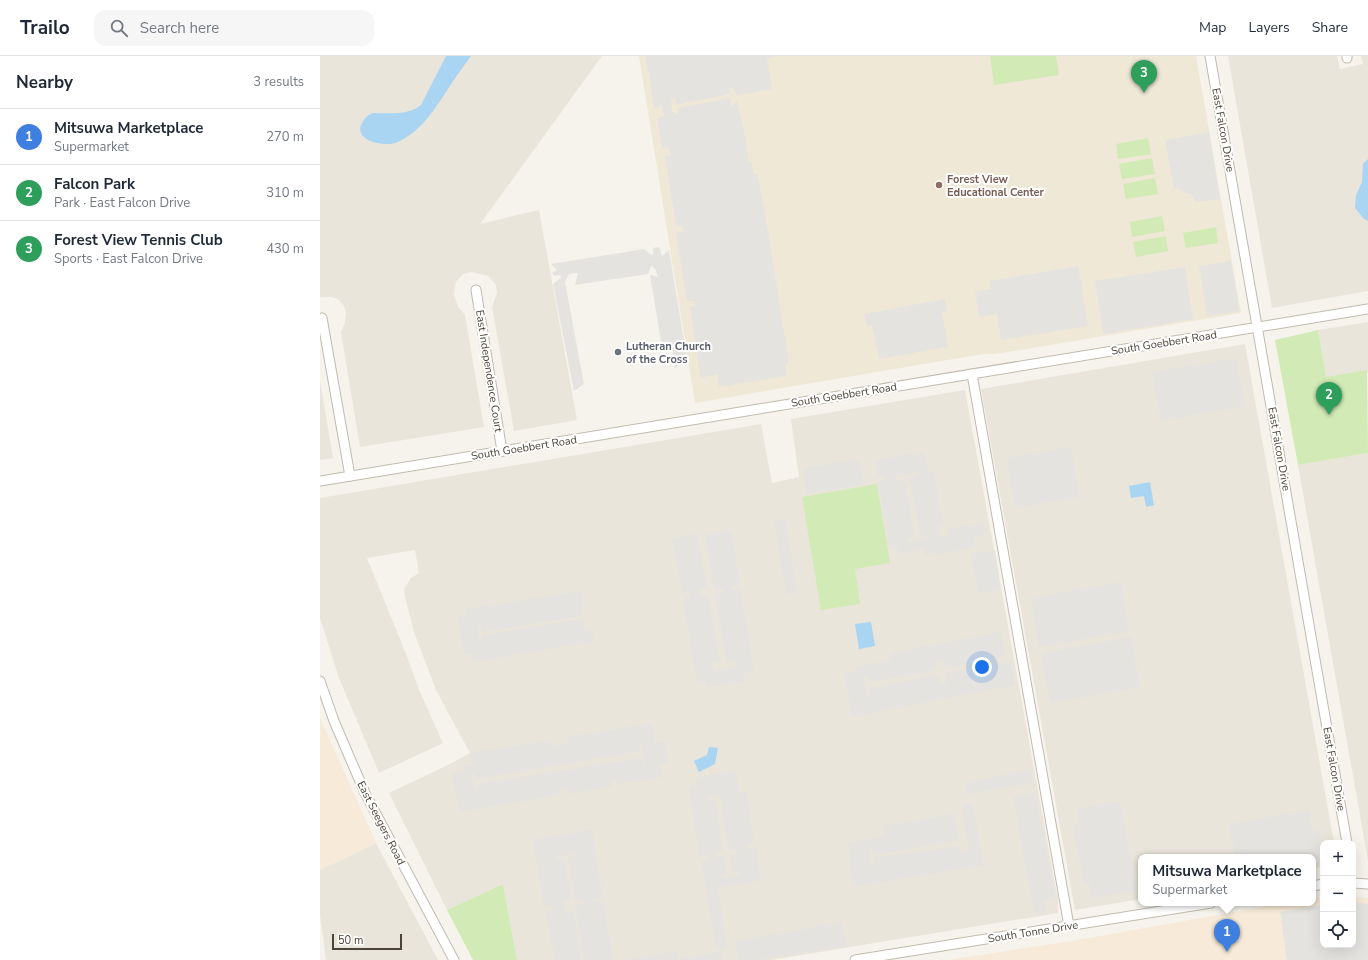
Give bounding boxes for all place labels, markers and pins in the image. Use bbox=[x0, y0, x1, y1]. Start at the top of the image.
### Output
pin: 3 bbox=[1131, 60, 1157, 93]
place label: Forest View Educational Center bbox=[947, 172, 1045, 200]
marker: Forest View Educational Center bbox=[934, 180, 944, 190]
place label: Lutheran Church of the Cross bbox=[626, 339, 711, 367]
marker: Lutheran Church of the Cross bbox=[613, 347, 623, 357]
pin: 2 bbox=[1316, 382, 1342, 415]
pin: 1 bbox=[1214, 919, 1240, 952]

